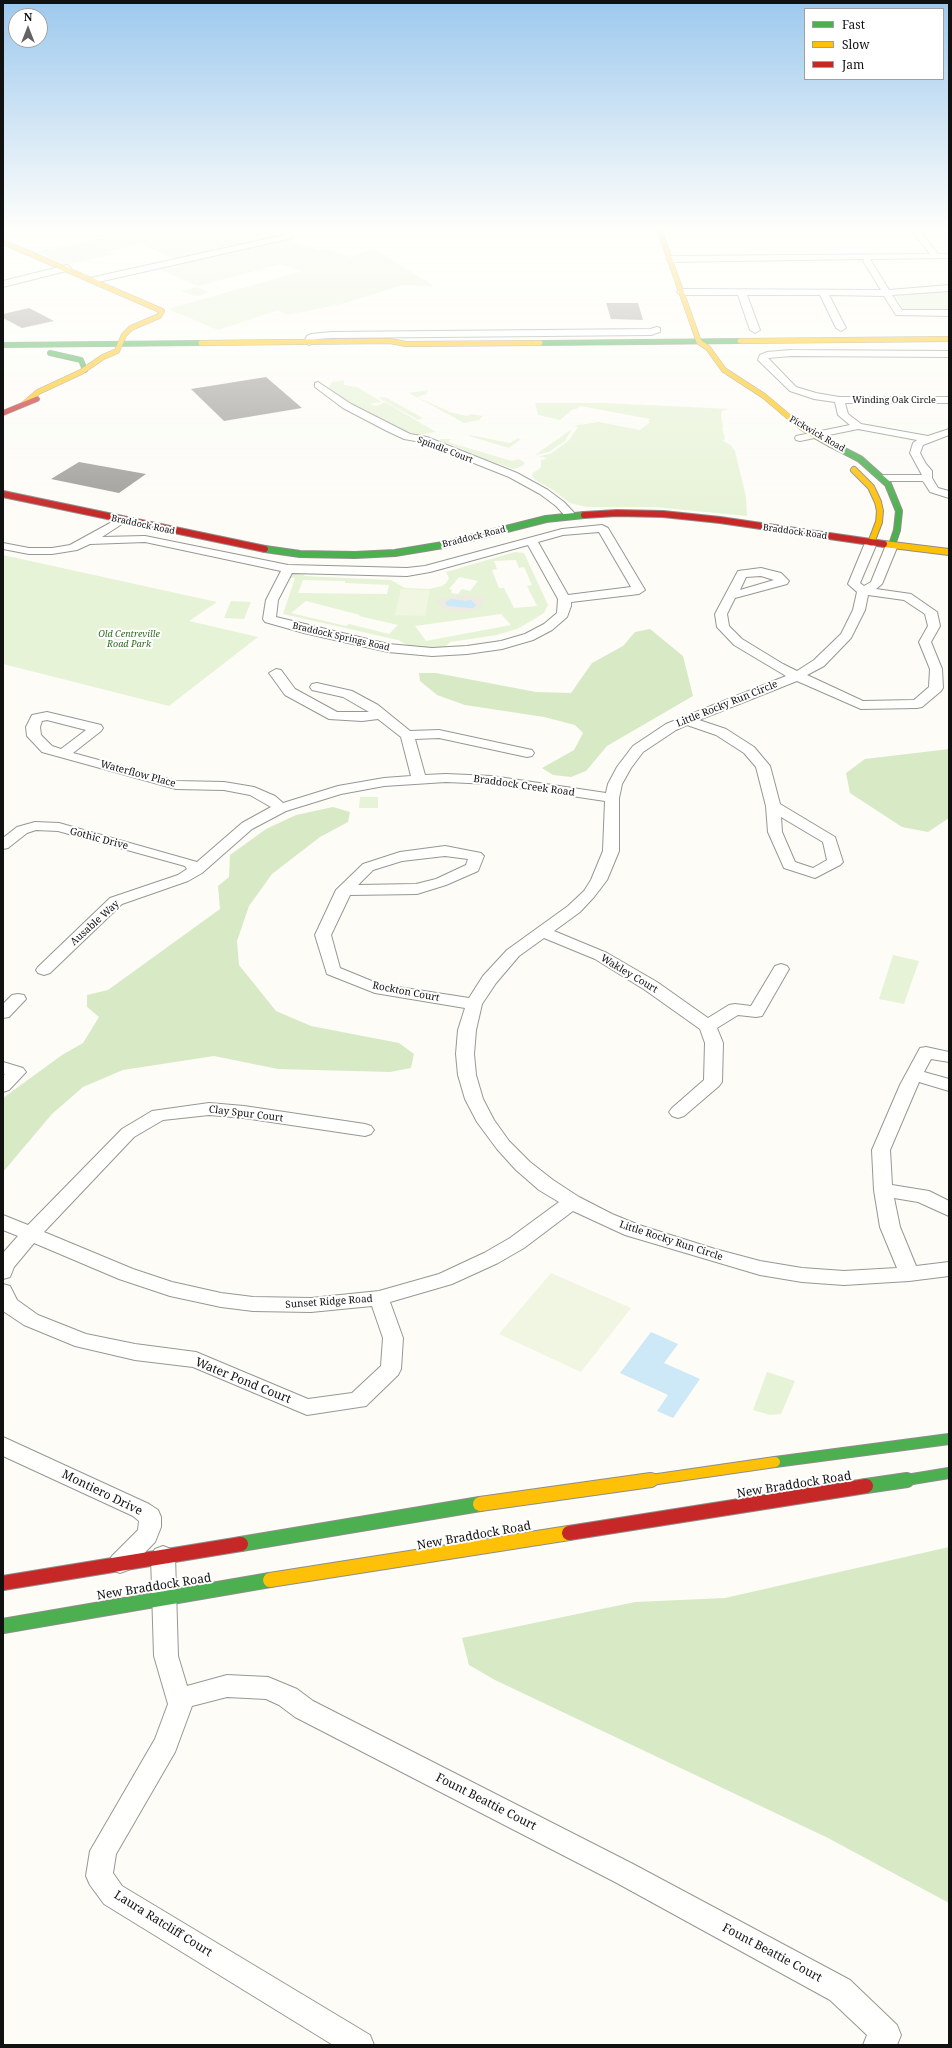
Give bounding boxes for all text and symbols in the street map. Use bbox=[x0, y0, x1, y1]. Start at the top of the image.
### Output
north arrow bbox=[8, 8, 48, 48]
legend bbox=[804, 8, 944, 80]
text: N bbox=[24, 9, 32, 24]
text: Fast bbox=[842, 16, 865, 33]
text: Slow bbox=[842, 36, 870, 53]
text: Jam bbox=[842, 56, 864, 73]
street label: Winding Oak Circle bbox=[852, 395, 936, 405]
street label: Pickwick Road bbox=[787, 414, 847, 454]
street label: Spindle Court bbox=[416, 434, 474, 466]
street label: Braddock Road bbox=[110, 513, 176, 537]
street label: Braddock Road bbox=[762, 522, 828, 542]
street label: Braddock Road bbox=[441, 524, 507, 550]
street label: Braddock Springs Road bbox=[291, 621, 391, 653]
park label: Old Centreville Road Park bbox=[98, 629, 160, 650]
street label: Little Rocky Run Circle bbox=[675, 678, 779, 730]
street label: Waterflow Place bbox=[99, 758, 177, 790]
street label: Braddock Creek Road bbox=[473, 773, 575, 799]
street label: Gothic Drive bbox=[69, 825, 129, 853]
street label: Ausable Way bbox=[68, 898, 122, 948]
street label: Wakley Court bbox=[598, 952, 660, 996]
street label: Rockton Court bbox=[372, 980, 440, 1004]
street label: Clay Spur Court bbox=[208, 1103, 284, 1125]
street label: Little Rocky Run Circle bbox=[618, 1219, 724, 1263]
street label: Sunset Ridge Road bbox=[285, 1293, 373, 1311]
street label: Water Pond Court bbox=[193, 1355, 293, 1407]
street label: Montiero Drive bbox=[59, 1467, 145, 1519]
street label: New Braddock Road bbox=[736, 1469, 852, 1501]
street label: New Braddock Road bbox=[416, 1519, 532, 1553]
street label: New Braddock Road bbox=[96, 1571, 212, 1603]
street label: Fount Beattie Court bbox=[433, 1770, 539, 1834]
street label: Laura Ratcliff Court bbox=[111, 1888, 215, 1960]
street label: Fount Beattie Court bbox=[720, 1921, 824, 1985]

